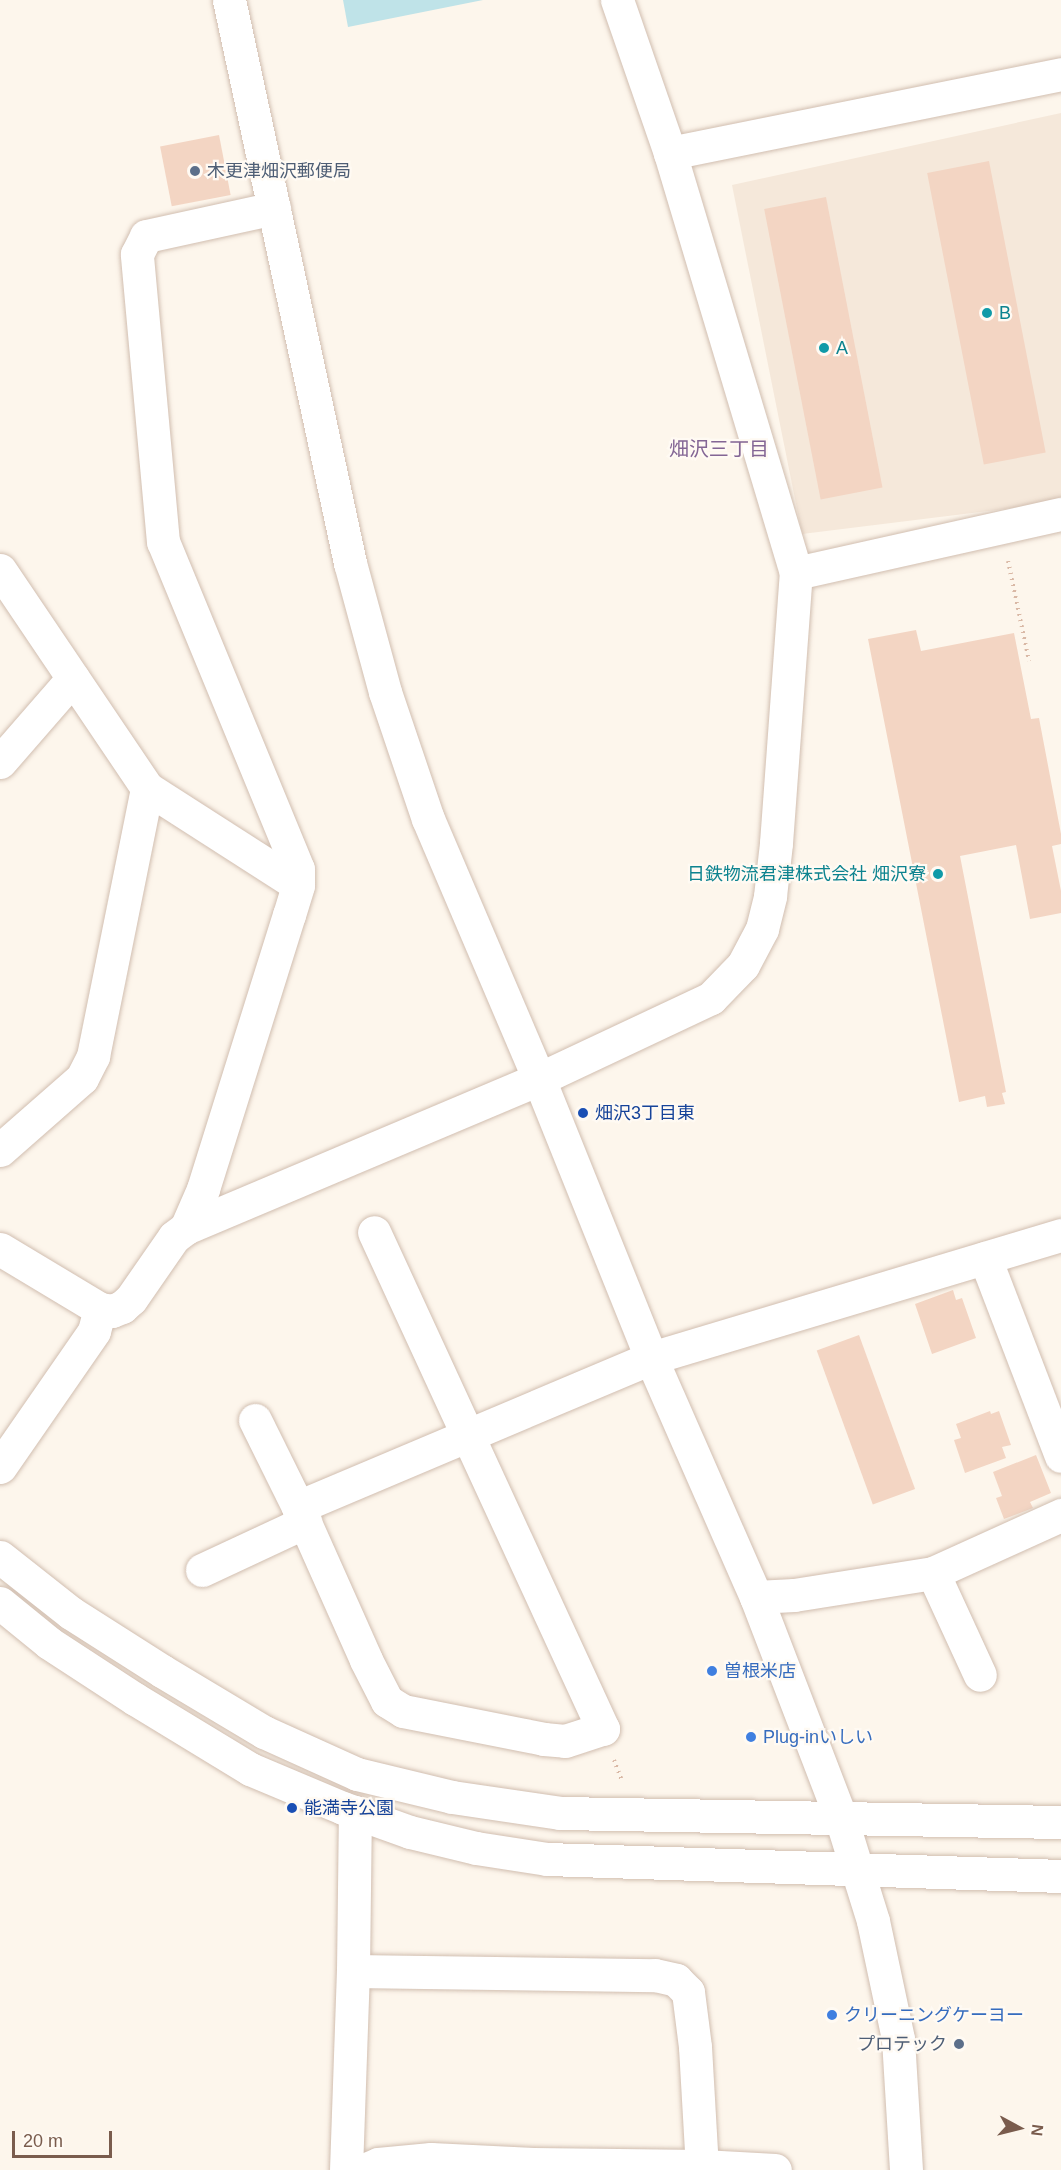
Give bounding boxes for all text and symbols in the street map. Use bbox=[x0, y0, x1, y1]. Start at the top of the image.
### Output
place label: 木更津畑沢郵便局 bbox=[207, 160, 351, 182]
marker: 木更津畑沢郵便局 bbox=[188, 164, 202, 178]
place label: B bbox=[999, 302, 1011, 324]
marker: B bbox=[980, 306, 994, 320]
place label: A bbox=[836, 337, 848, 359]
marker: A bbox=[817, 341, 831, 355]
district label: 畑沢三丁目 bbox=[669, 437, 769, 461]
place label: 日鉄物流君津株式会社 畑沢寮 bbox=[687, 863, 926, 885]
marker: 日鉄物流君津株式会社 畑沢寮 bbox=[931, 867, 945, 881]
place label: 畑沢3丁目東 bbox=[595, 1102, 695, 1124]
marker: 畑沢3丁目東 bbox=[576, 1106, 590, 1120]
place label: 曽根米店 bbox=[724, 1660, 796, 1682]
marker: 曽根米店 bbox=[705, 1664, 719, 1678]
place label: Plug-inいしい bbox=[763, 1726, 873, 1748]
marker: Plug-inいしい bbox=[744, 1730, 758, 1744]
place label: 能満寺公園 bbox=[304, 1797, 394, 1819]
marker: 能満寺公園 bbox=[285, 1801, 299, 1815]
place label: クリーニングケーヨー bbox=[844, 2004, 1024, 2026]
marker: クリーニングケーヨー bbox=[825, 2008, 839, 2022]
place label: プロテック bbox=[857, 2033, 947, 2055]
marker: プロテック bbox=[952, 2037, 966, 2051]
north arrow bbox=[989, 2098, 1049, 2158]
scale bar bbox=[15, 2119, 116, 2157]
text: N bbox=[1028, 2123, 1047, 2137]
text: 20 m bbox=[23, 2131, 63, 2151]

